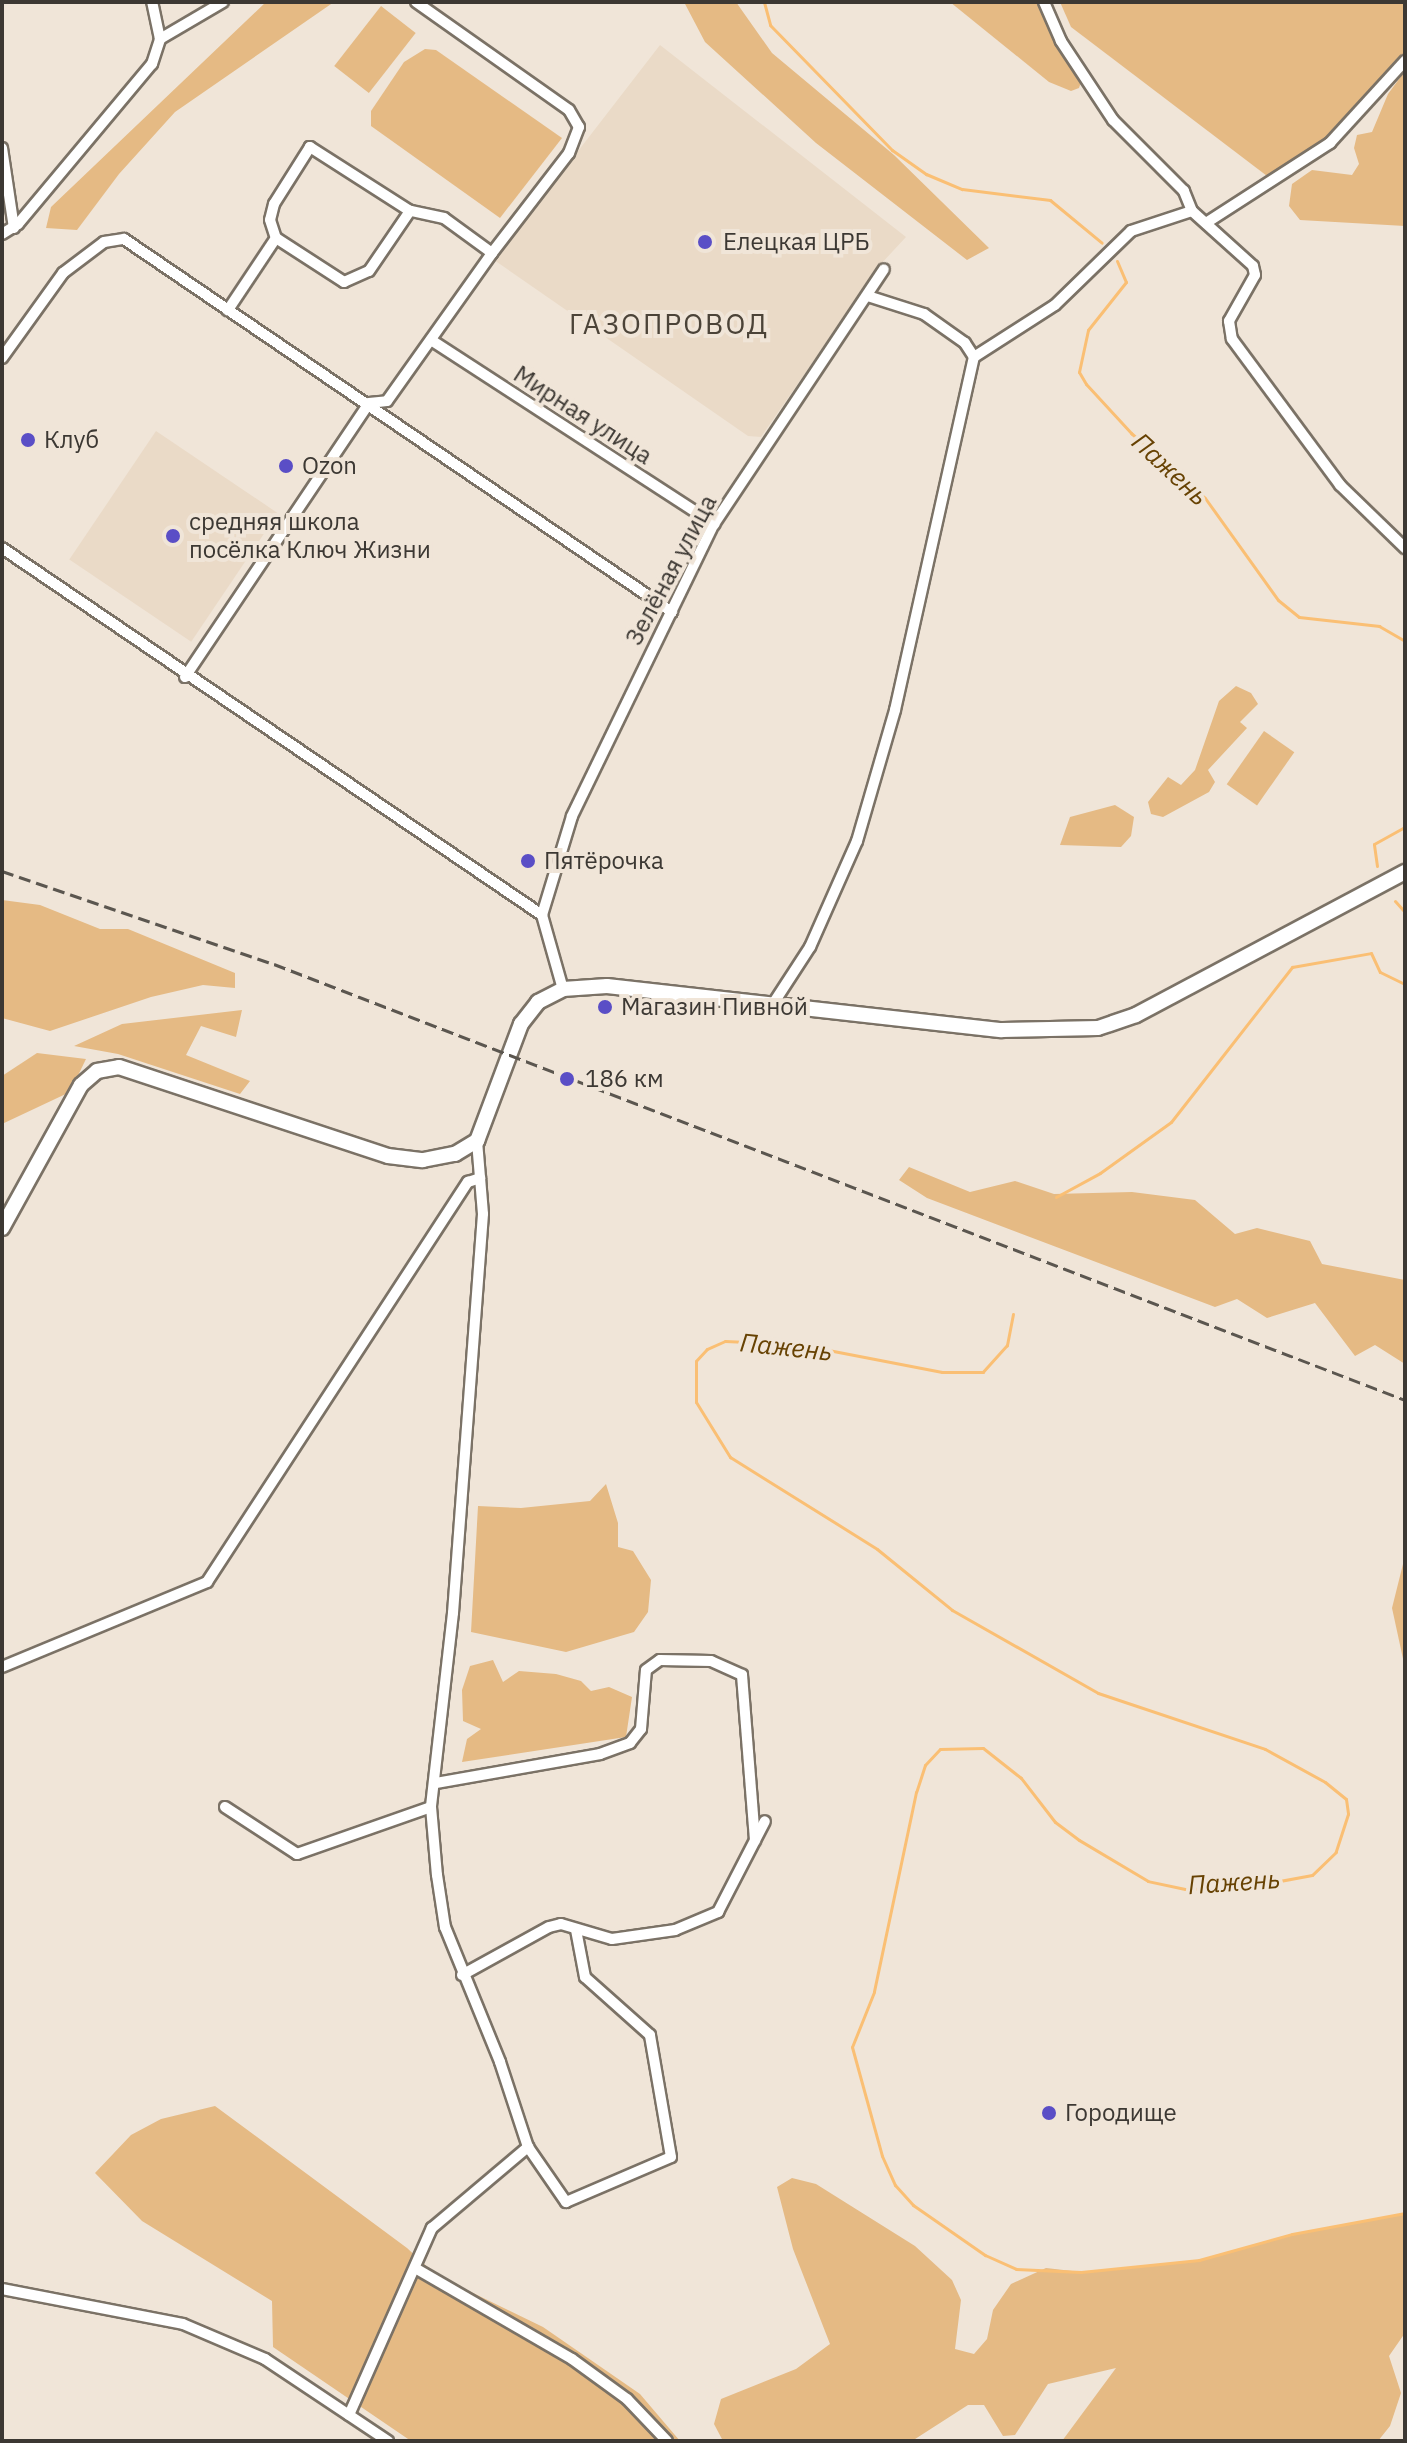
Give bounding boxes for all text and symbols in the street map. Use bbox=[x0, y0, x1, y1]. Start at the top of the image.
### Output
place label: Елецкая ЦРБ bbox=[723, 228, 870, 256]
marker: Елецкая ЦРБ bbox=[694, 231, 716, 253]
district label: ГАЗОПРОВОД bbox=[569, 307, 769, 341]
street label: Мирная улица bbox=[508, 360, 658, 470]
place label: Клуб bbox=[44, 426, 99, 454]
water label: Пажень bbox=[1126, 426, 1214, 512]
marker: Клуб bbox=[19, 431, 37, 449]
place label: Ozon bbox=[302, 452, 357, 480]
marker: Ozon bbox=[277, 457, 295, 475]
street label: Зелёная улица bbox=[619, 490, 723, 650]
place label: средняя школа посёлка Ключ Жизни bbox=[189, 508, 431, 564]
marker: средняя школа посёлка Ключ Жизни bbox=[164, 527, 182, 545]
place label: Пятёрочка bbox=[544, 847, 664, 875]
marker: Пятёрочка bbox=[519, 852, 537, 870]
place label: Магазин Пивной bbox=[621, 993, 808, 1021]
marker: Магазин Пивной bbox=[596, 998, 614, 1016]
place label: 186 км bbox=[585, 1065, 664, 1093]
marker: 186 км bbox=[556, 1068, 578, 1090]
water label: Пажень bbox=[738, 1327, 834, 1367]
water label: Пажень bbox=[1187, 1863, 1281, 1901]
place label: Городище bbox=[1065, 2099, 1177, 2127]
marker: Городище bbox=[1040, 2104, 1058, 2122]

